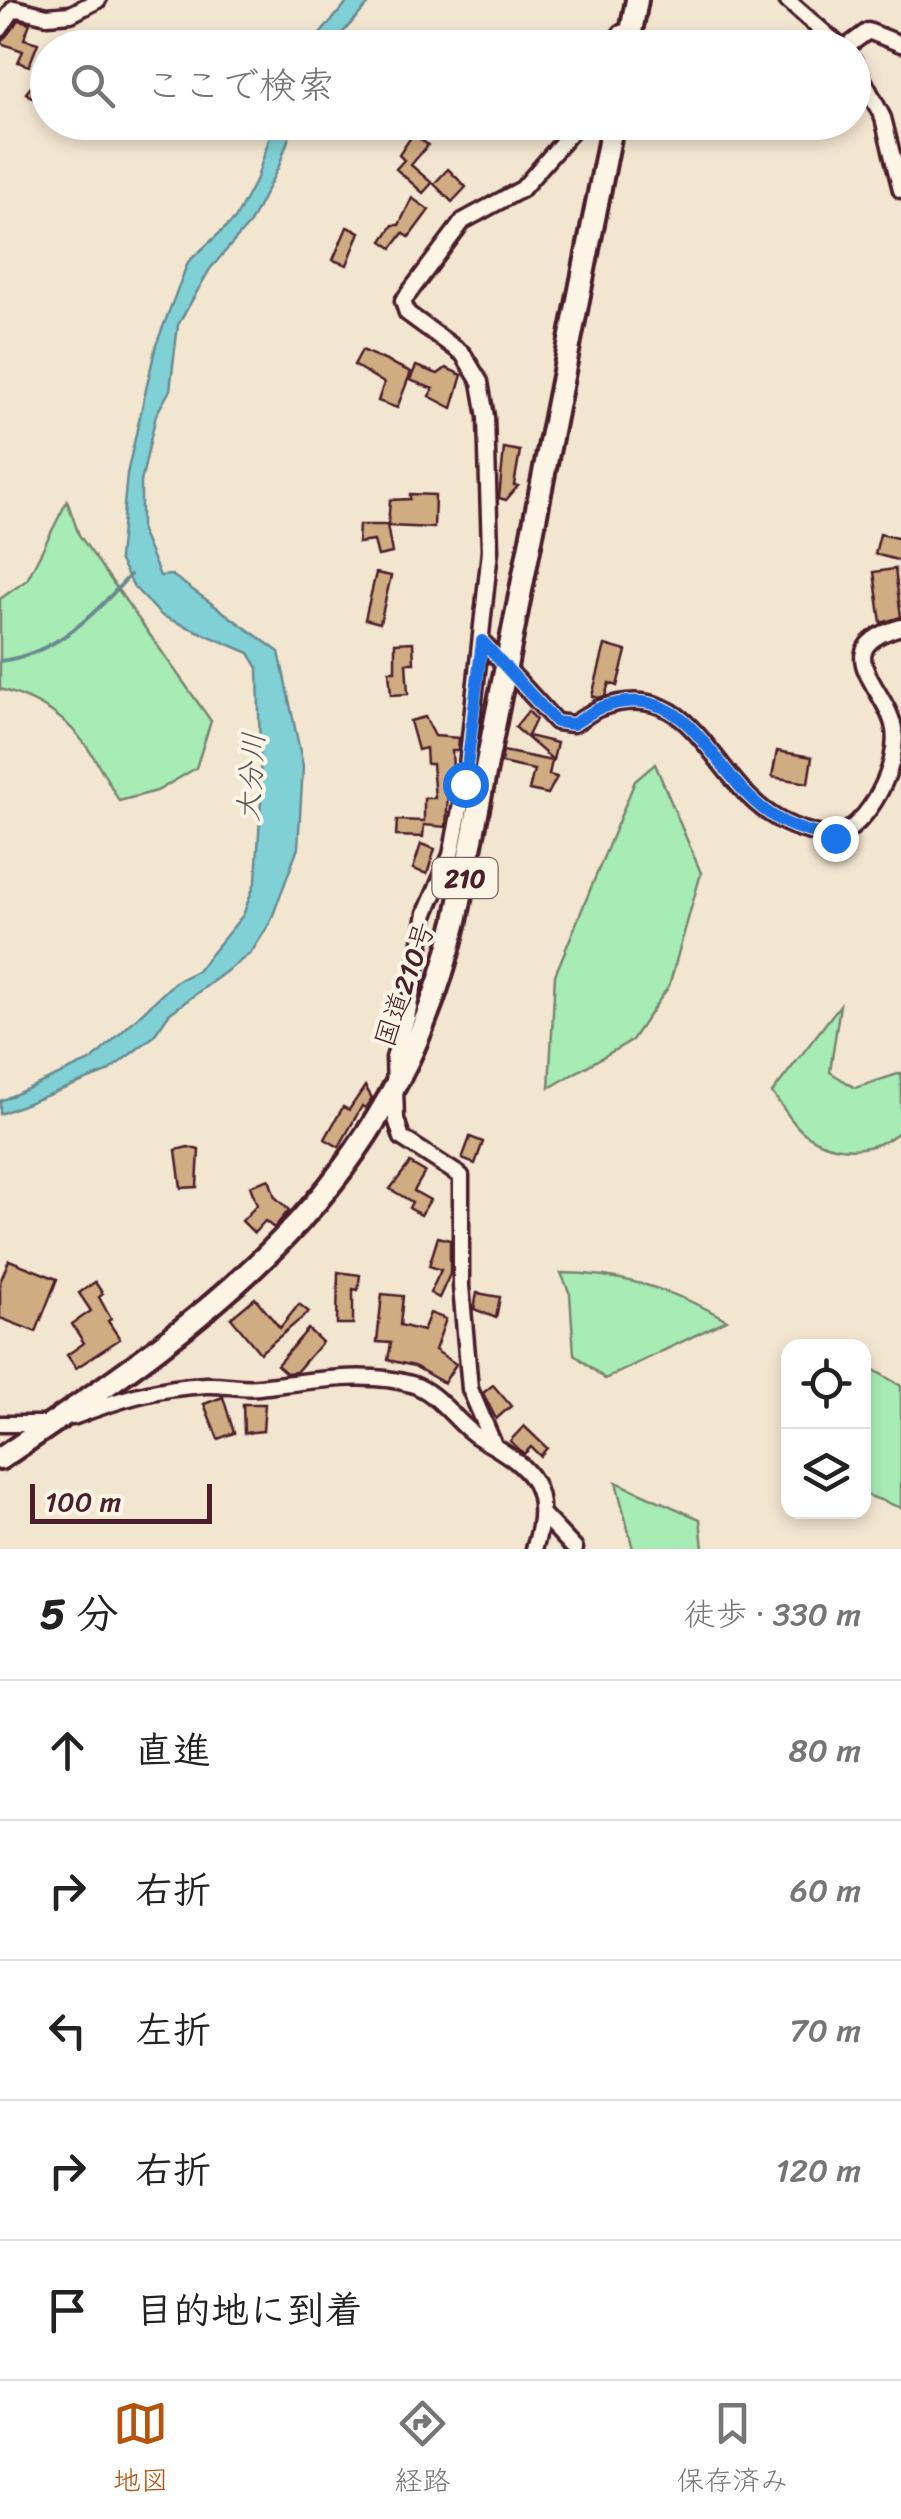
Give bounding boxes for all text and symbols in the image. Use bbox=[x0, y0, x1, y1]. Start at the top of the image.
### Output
search box bbox=[30, 30, 871, 140]
text: ここで検索 bbox=[145, 52, 335, 119]
icon: search bbox=[65, 58, 120, 113]
water label: 大分川 bbox=[221, 730, 281, 824]
route start bbox=[443, 762, 489, 808]
route end bbox=[813, 816, 859, 862]
road number: 210 bbox=[432, 858, 498, 898]
street label: 国道210号 bbox=[360, 915, 449, 1054]
map controls bbox=[781, 1339, 871, 1519]
button: locate bbox=[781, 1339, 871, 1429]
button: layers bbox=[781, 1429, 871, 1519]
text: 100 m bbox=[45, 1477, 121, 1526]
scale bar bbox=[30, 1479, 212, 1524]
text: 5 分 bbox=[40, 1577, 119, 1651]
text: 徒歩 · 330 m bbox=[684, 1586, 861, 1643]
text: 直進 bbox=[135, 1717, 211, 1784]
text: 80 m bbox=[789, 1722, 861, 1779]
icon: ahead bbox=[40, 1723, 95, 1778]
text: 右折 bbox=[135, 1857, 211, 1924]
text: 60 m bbox=[790, 1862, 861, 1919]
icon: right bbox=[40, 1863, 95, 1918]
text: 左折 bbox=[135, 1997, 211, 2064]
text: 70 m bbox=[790, 2002, 861, 2059]
icon: left bbox=[40, 2003, 95, 2058]
text: 右折 bbox=[135, 2137, 211, 2204]
text: 120 m bbox=[776, 2142, 861, 2199]
icon: right bbox=[40, 2143, 95, 2198]
text: 目的地に到着 bbox=[135, 2277, 363, 2344]
icon: arrive bbox=[40, 2283, 95, 2338]
tab: 地図 bbox=[113, 2396, 169, 2505]
tab: 経路 bbox=[394, 2396, 450, 2505]
tab: 保存済み bbox=[676, 2396, 788, 2505]

